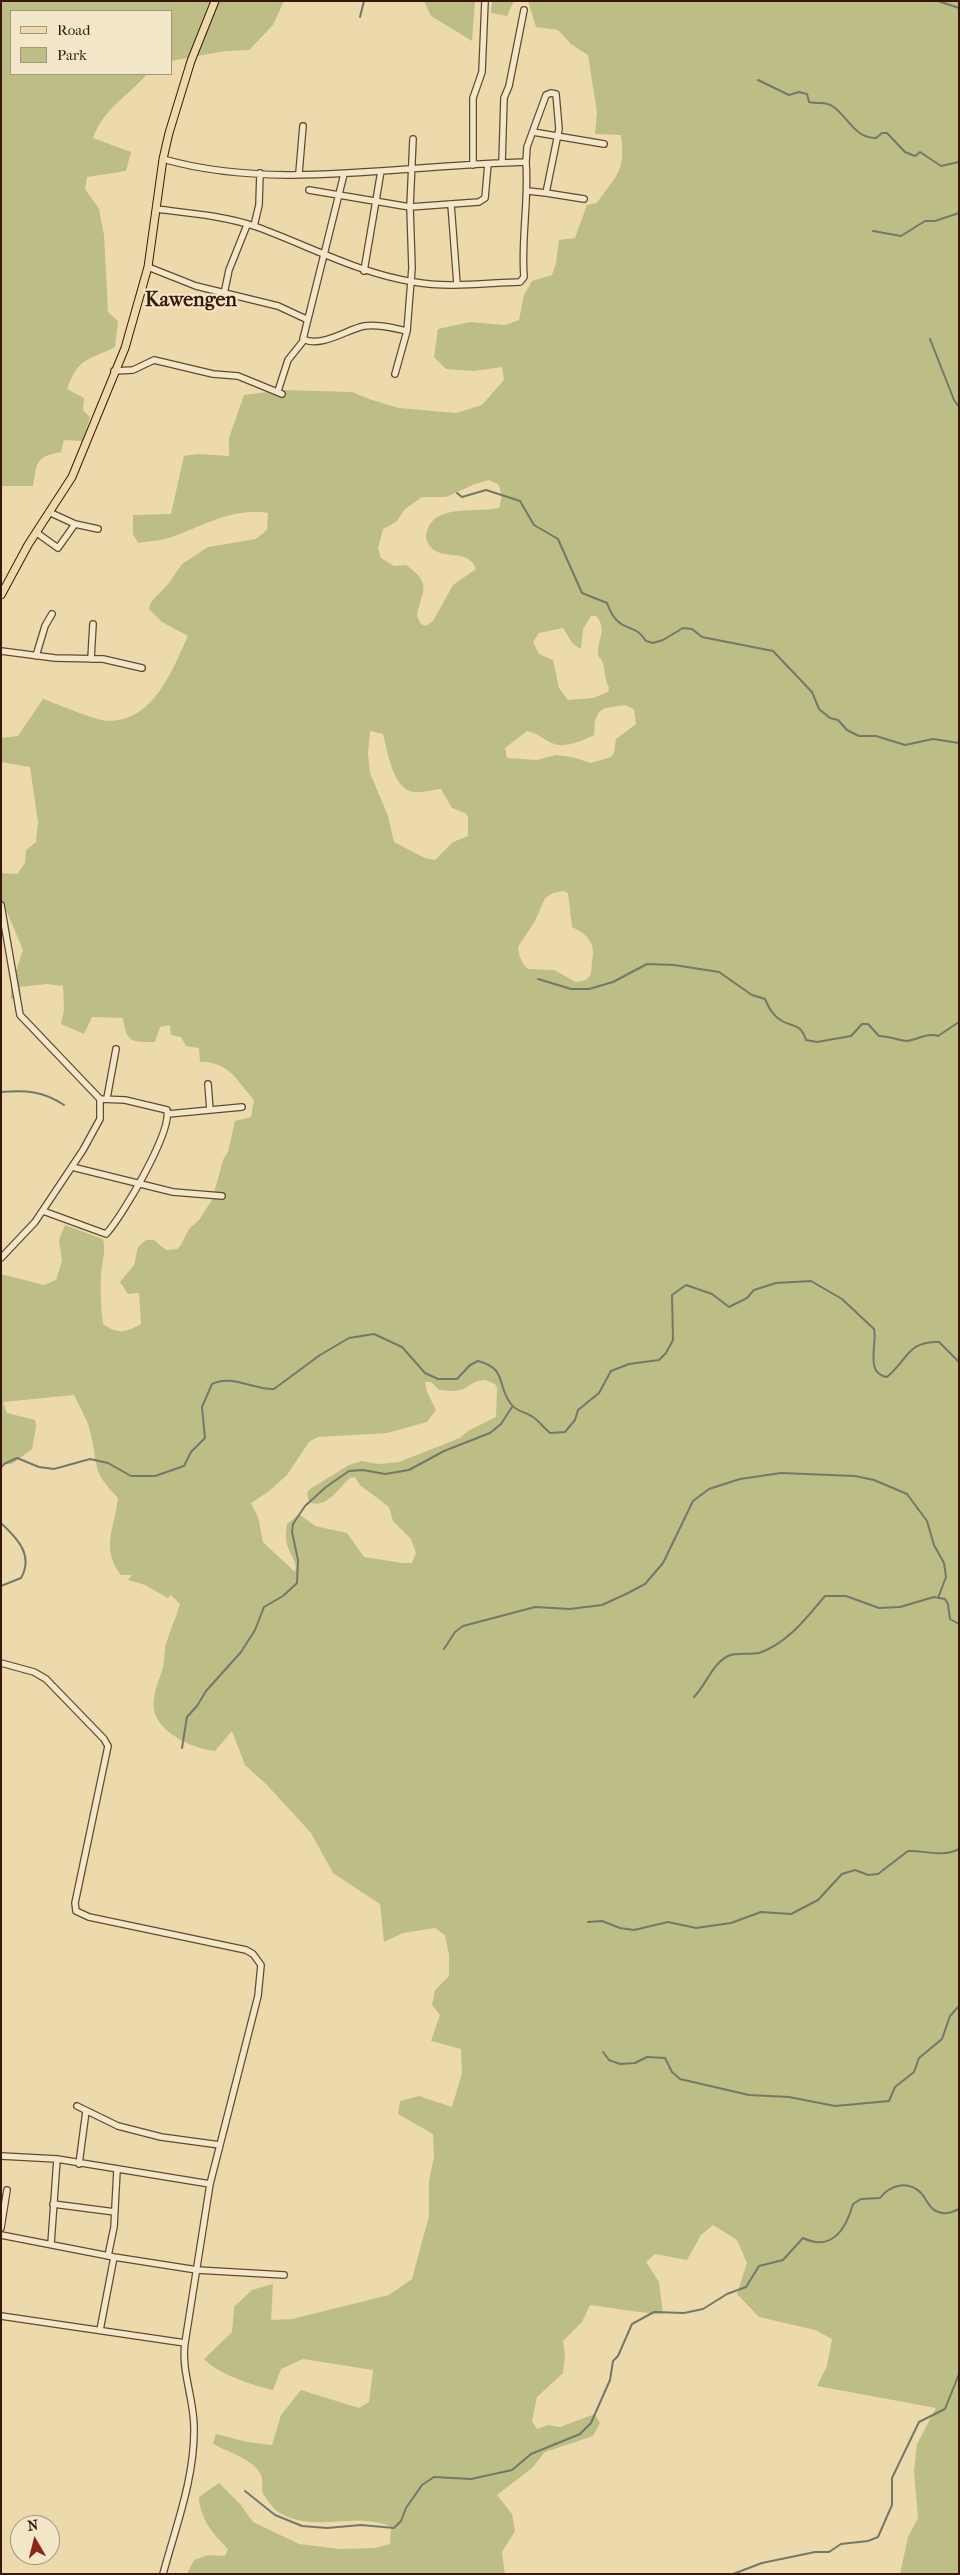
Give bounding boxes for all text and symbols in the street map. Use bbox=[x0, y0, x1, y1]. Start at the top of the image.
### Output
legend bbox=[10, 10, 172, 75]
text: Road bbox=[57, 21, 90, 39]
text: Park bbox=[57, 46, 87, 64]
district label: Kawengen bbox=[145, 289, 237, 313]
north arrow bbox=[10, 2515, 60, 2565]
text: N bbox=[27, 2516, 39, 2535]

